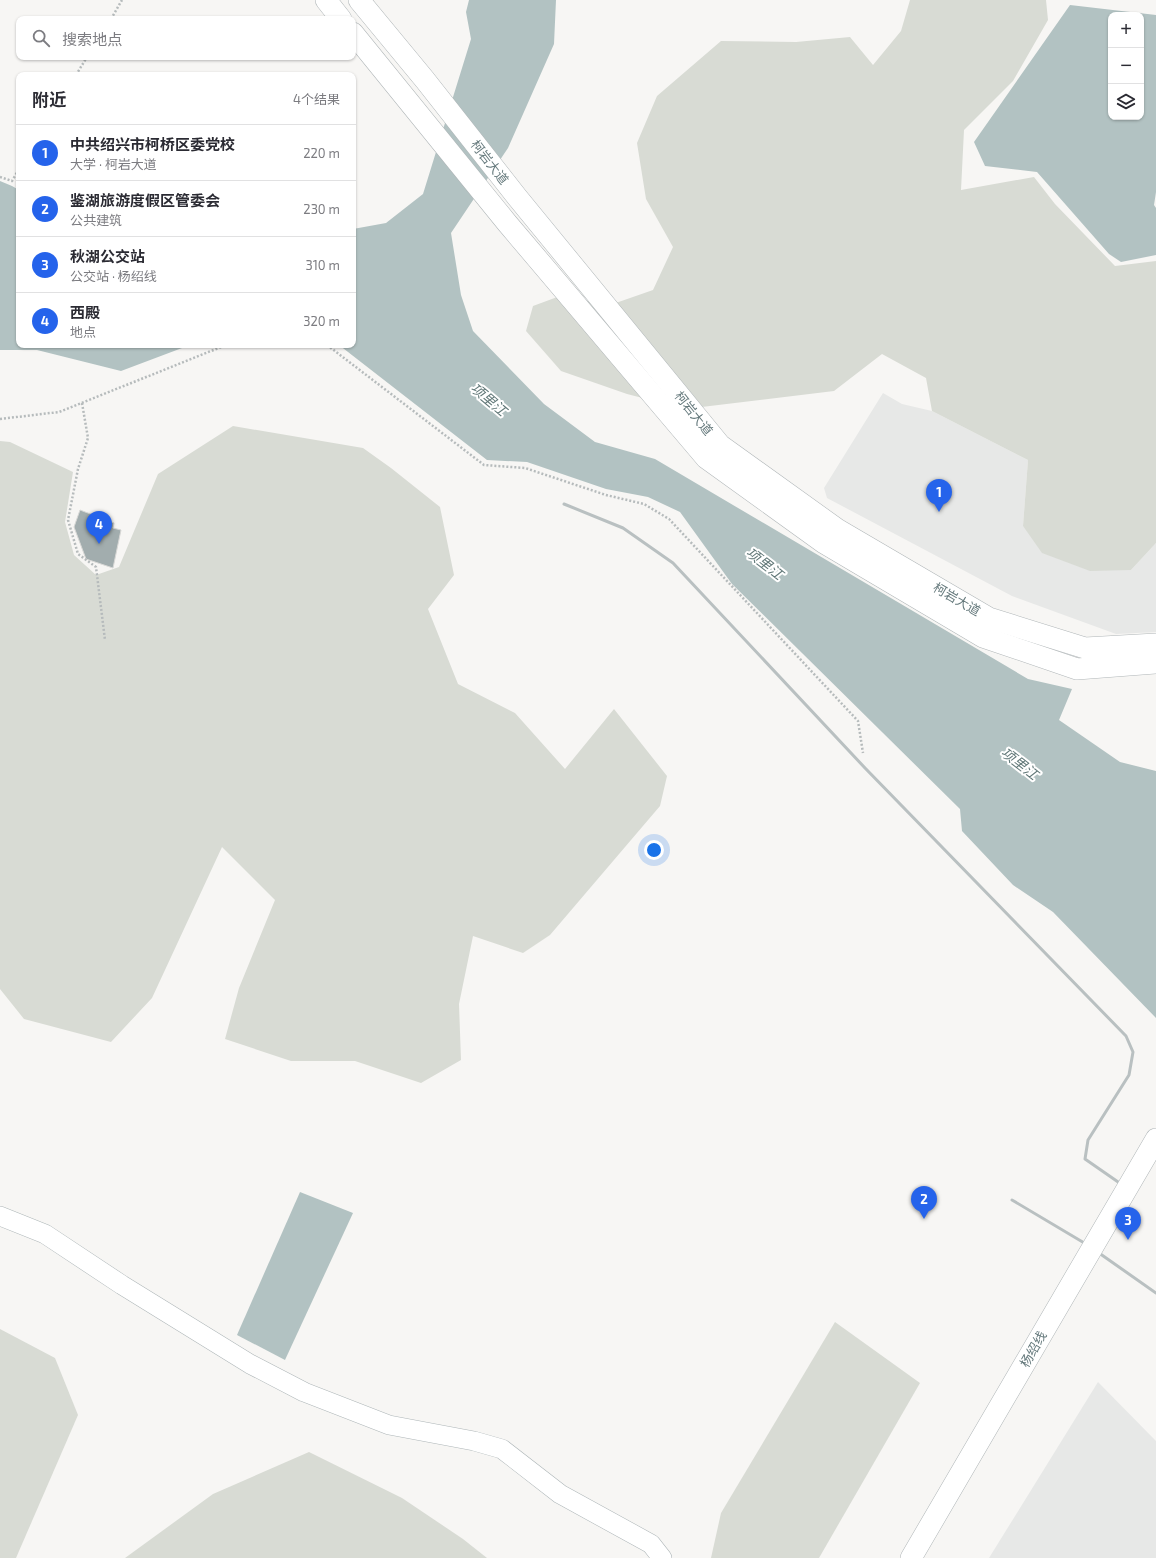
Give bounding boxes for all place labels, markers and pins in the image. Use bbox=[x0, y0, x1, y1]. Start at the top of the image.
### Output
pin: 1 bbox=[926, 479, 952, 512]
pin: 4 bbox=[86, 511, 112, 544]
pin: 2 bbox=[911, 1186, 937, 1219]
pin: 3 bbox=[1115, 1207, 1141, 1240]

